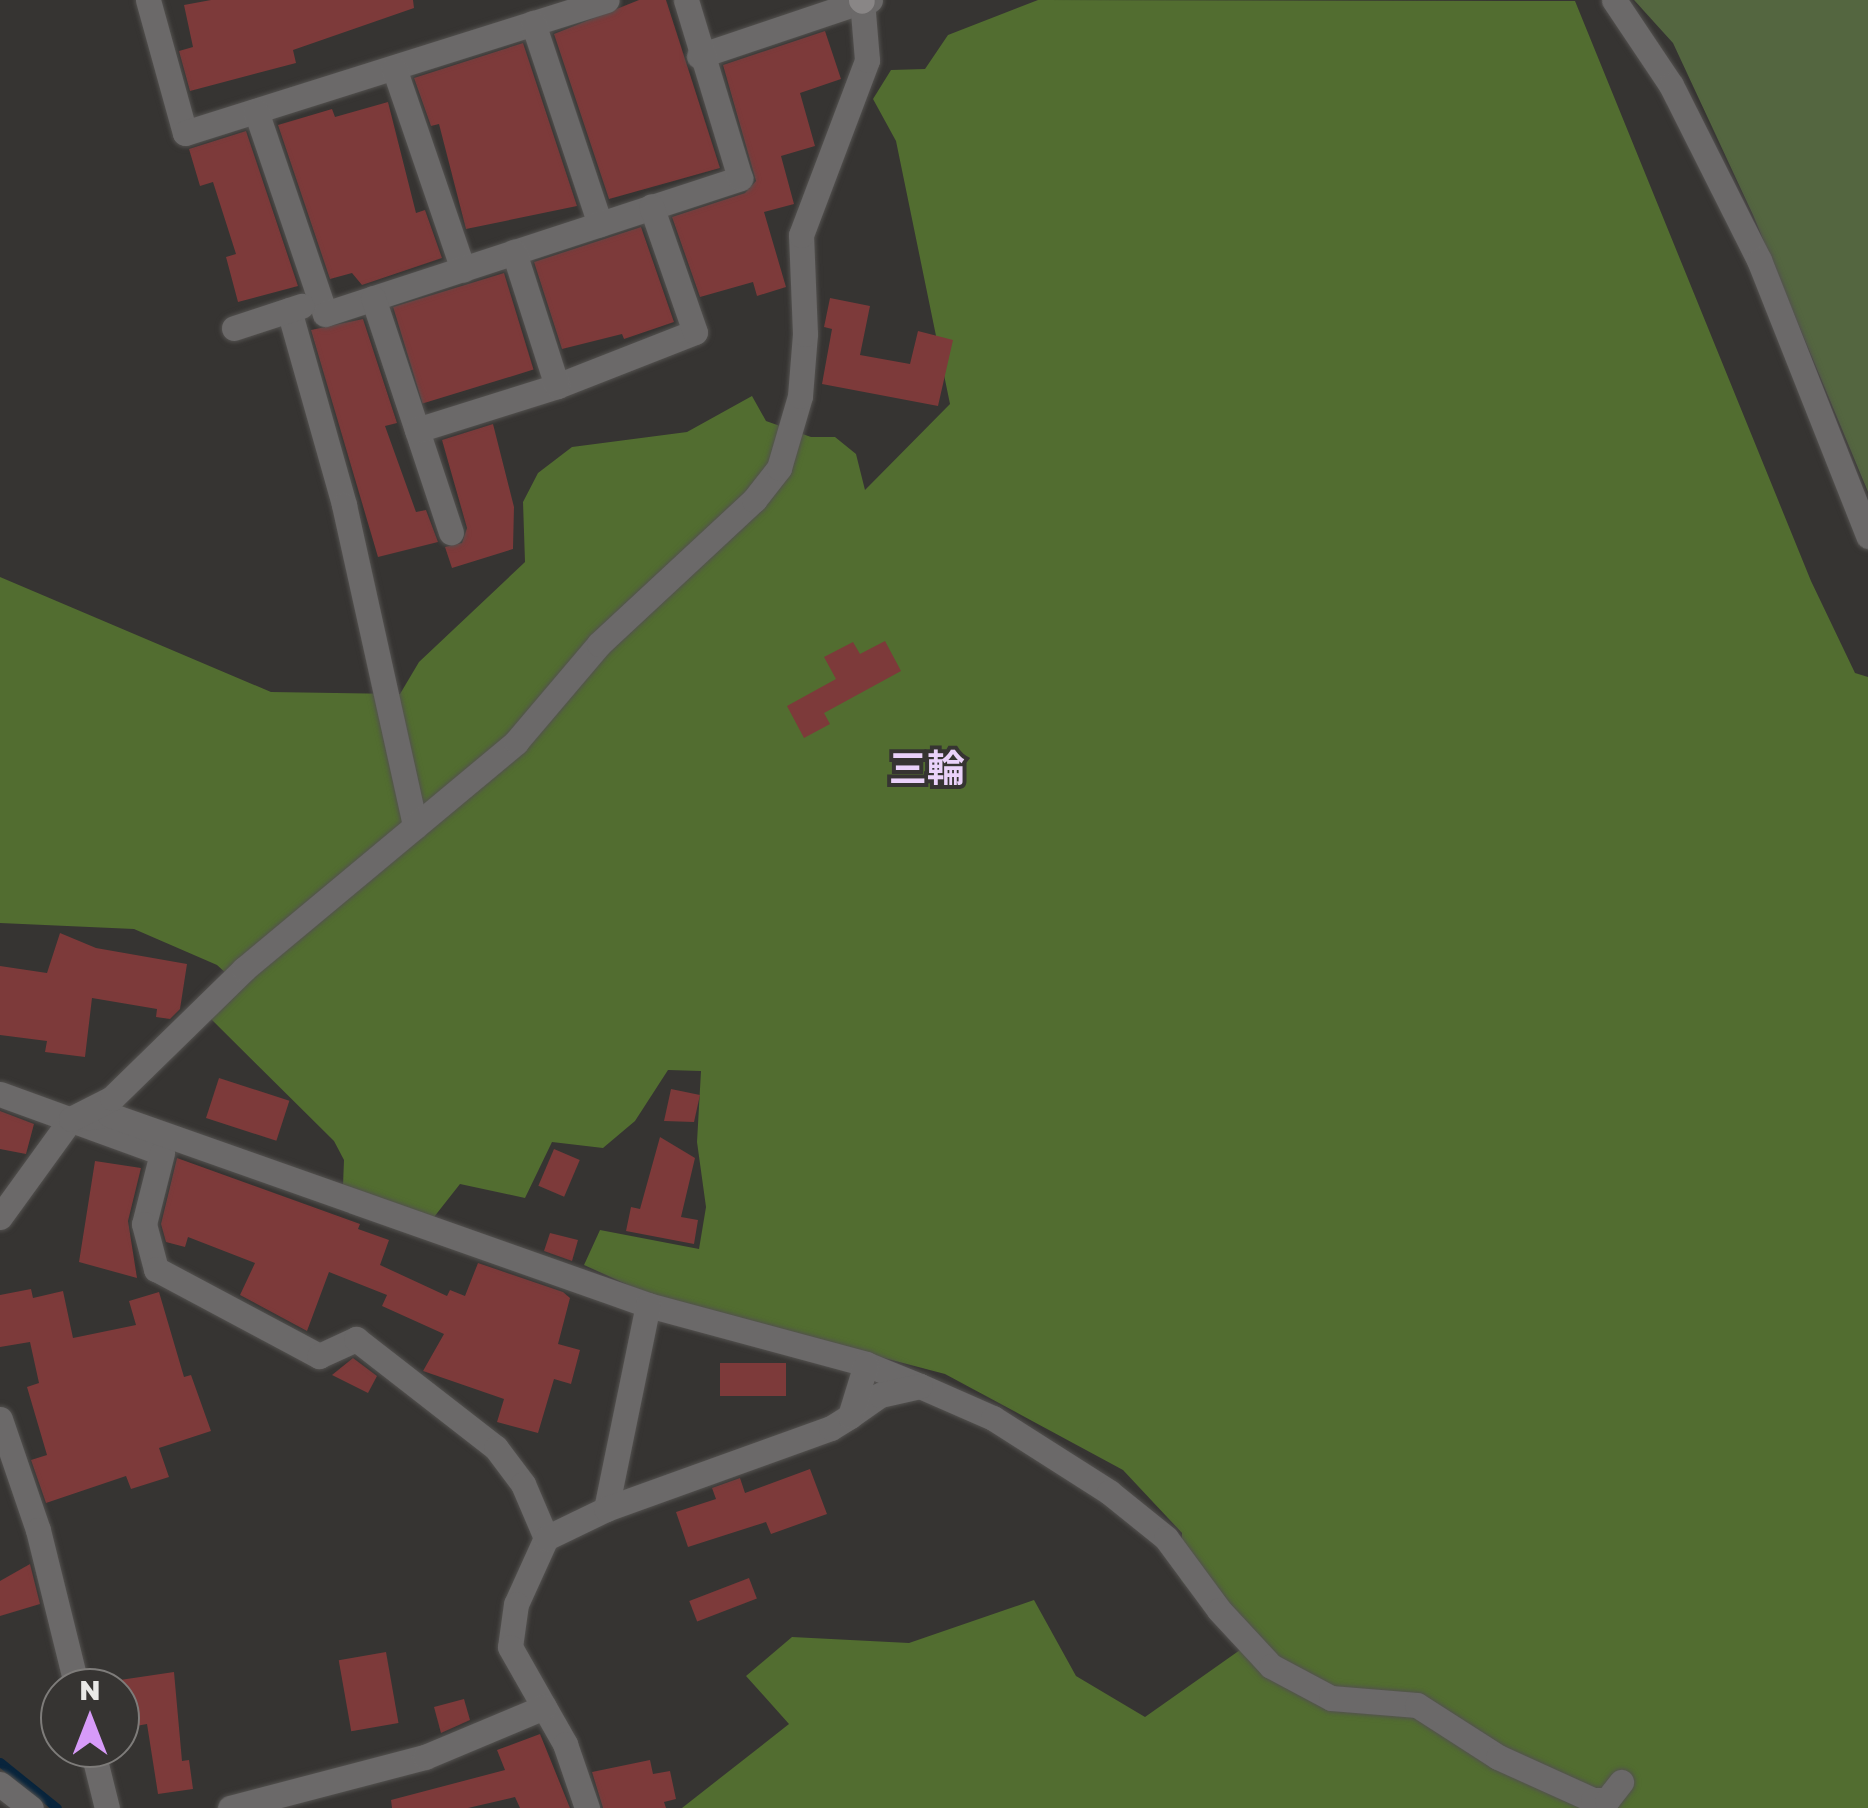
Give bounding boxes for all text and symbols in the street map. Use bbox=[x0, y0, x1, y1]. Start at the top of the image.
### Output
district label: 三輪 bbox=[889, 745, 965, 791]
north arrow bbox=[40, 1668, 140, 1768]
text: N bbox=[79, 1673, 101, 1706]

